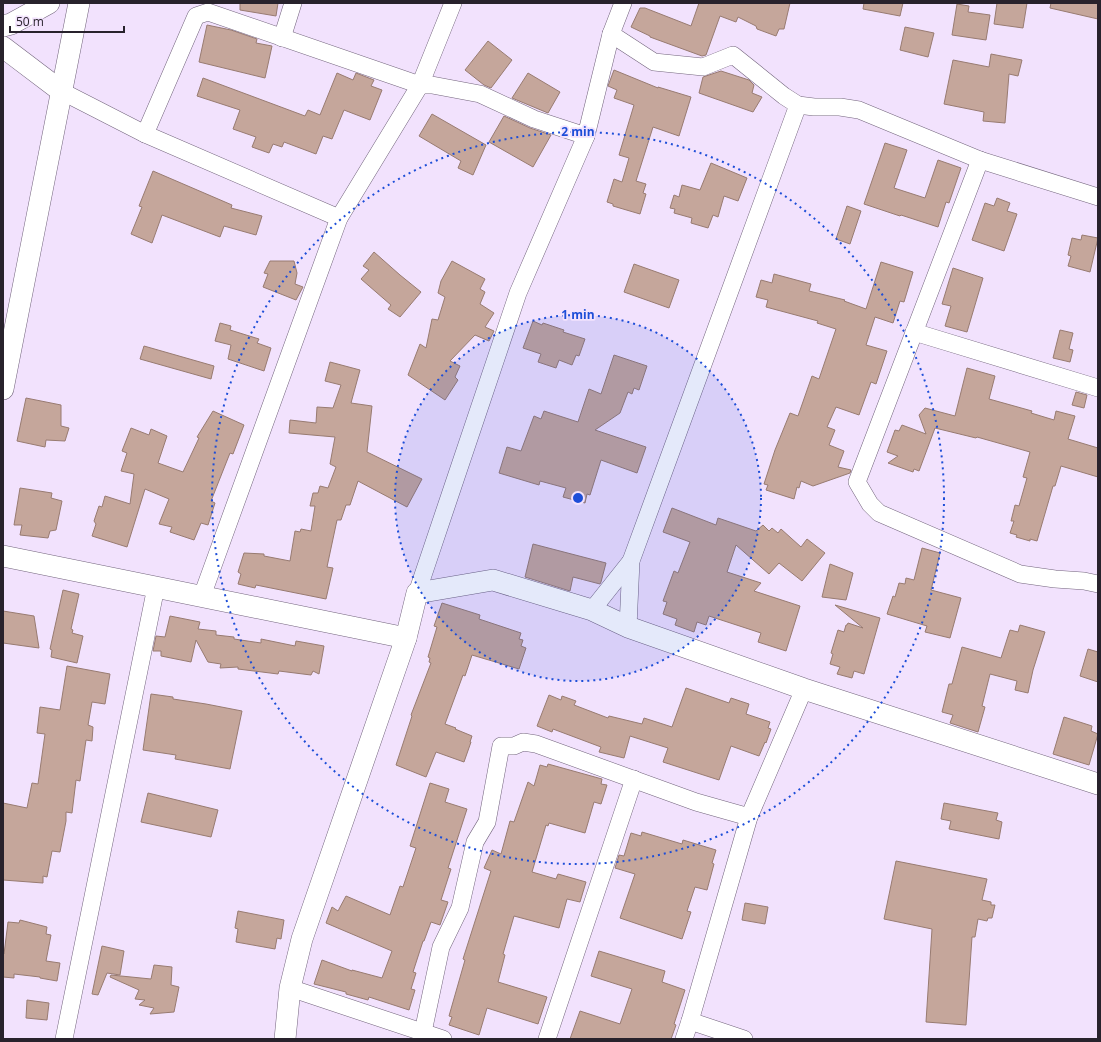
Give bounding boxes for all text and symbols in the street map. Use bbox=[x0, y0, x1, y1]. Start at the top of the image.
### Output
scale bar bbox=[10, 8, 124, 34]
text: 50 m bbox=[16, 13, 44, 30]
text: 2 min bbox=[561, 123, 595, 140]
text: 1 min bbox=[561, 306, 595, 323]
centre of rings bbox=[571, 491, 585, 505]

